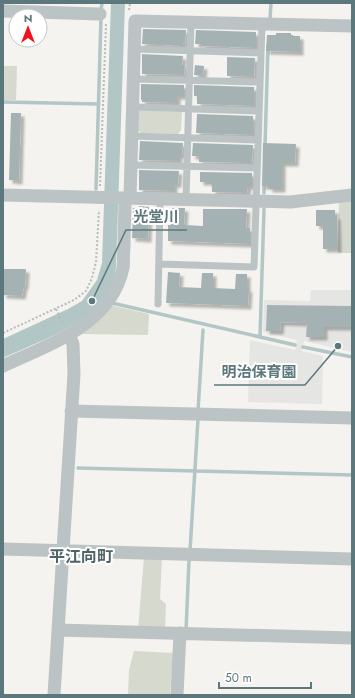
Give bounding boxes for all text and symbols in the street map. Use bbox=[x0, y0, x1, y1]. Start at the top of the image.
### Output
north arrow bbox=[8, 8, 48, 48]
text: N bbox=[24, 10, 32, 26]
callout: 光堂川 bbox=[126, 203, 187, 230]
text: 光堂川 bbox=[133, 206, 179, 228]
callout: 明治保育園 bbox=[214, 358, 305, 385]
text: 明治保育園 bbox=[221, 361, 297, 383]
district label: 平江向町 bbox=[49, 545, 113, 568]
scale bar bbox=[219, 664, 311, 690]
text: 50 m bbox=[225, 669, 252, 687]

